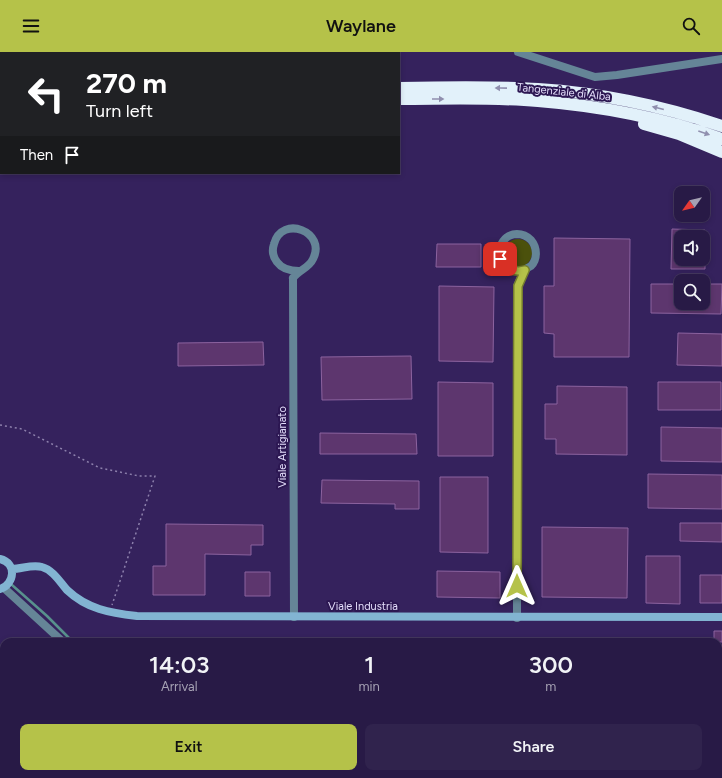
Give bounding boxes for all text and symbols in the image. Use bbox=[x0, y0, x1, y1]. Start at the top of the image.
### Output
icon: menu bbox=[20, 15, 42, 37]
text: Waylane bbox=[326, 15, 396, 37]
icon: search bbox=[680, 15, 702, 37]
text: 270 m bbox=[86, 66, 167, 100]
icon: left bbox=[20, 68, 72, 120]
street label: Tangenziale di Alba bbox=[517, 81, 611, 103]
one-way arrow bbox=[494, 85, 507, 91]
one-way arrow bbox=[432, 96, 445, 102]
text: Turn left bbox=[86, 100, 153, 122]
one-way arrow bbox=[651, 105, 663, 111]
one-way arrow bbox=[699, 130, 711, 136]
icon: arrive bbox=[61, 144, 83, 166]
text: Then bbox=[20, 146, 53, 164]
north arrow bbox=[674, 186, 710, 222]
map controls bbox=[674, 186, 710, 310]
button: sound bbox=[674, 230, 710, 266]
pin bbox=[483, 242, 517, 276]
icon: arrive bbox=[489, 248, 511, 270]
button: search bbox=[674, 274, 710, 310]
street label: Viale Artigianato bbox=[276, 406, 289, 488]
position arrow bbox=[496, 565, 538, 607]
street label: Viale Industria bbox=[328, 600, 398, 613]
text: 14:03 bbox=[149, 650, 210, 679]
text: 1 bbox=[364, 650, 374, 679]
text: 300 bbox=[529, 650, 573, 679]
text: Arrival bbox=[161, 679, 198, 694]
text: min bbox=[359, 679, 380, 694]
text: m bbox=[545, 679, 556, 694]
button: Exit bbox=[20, 724, 357, 770]
button: Share bbox=[365, 724, 702, 770]

